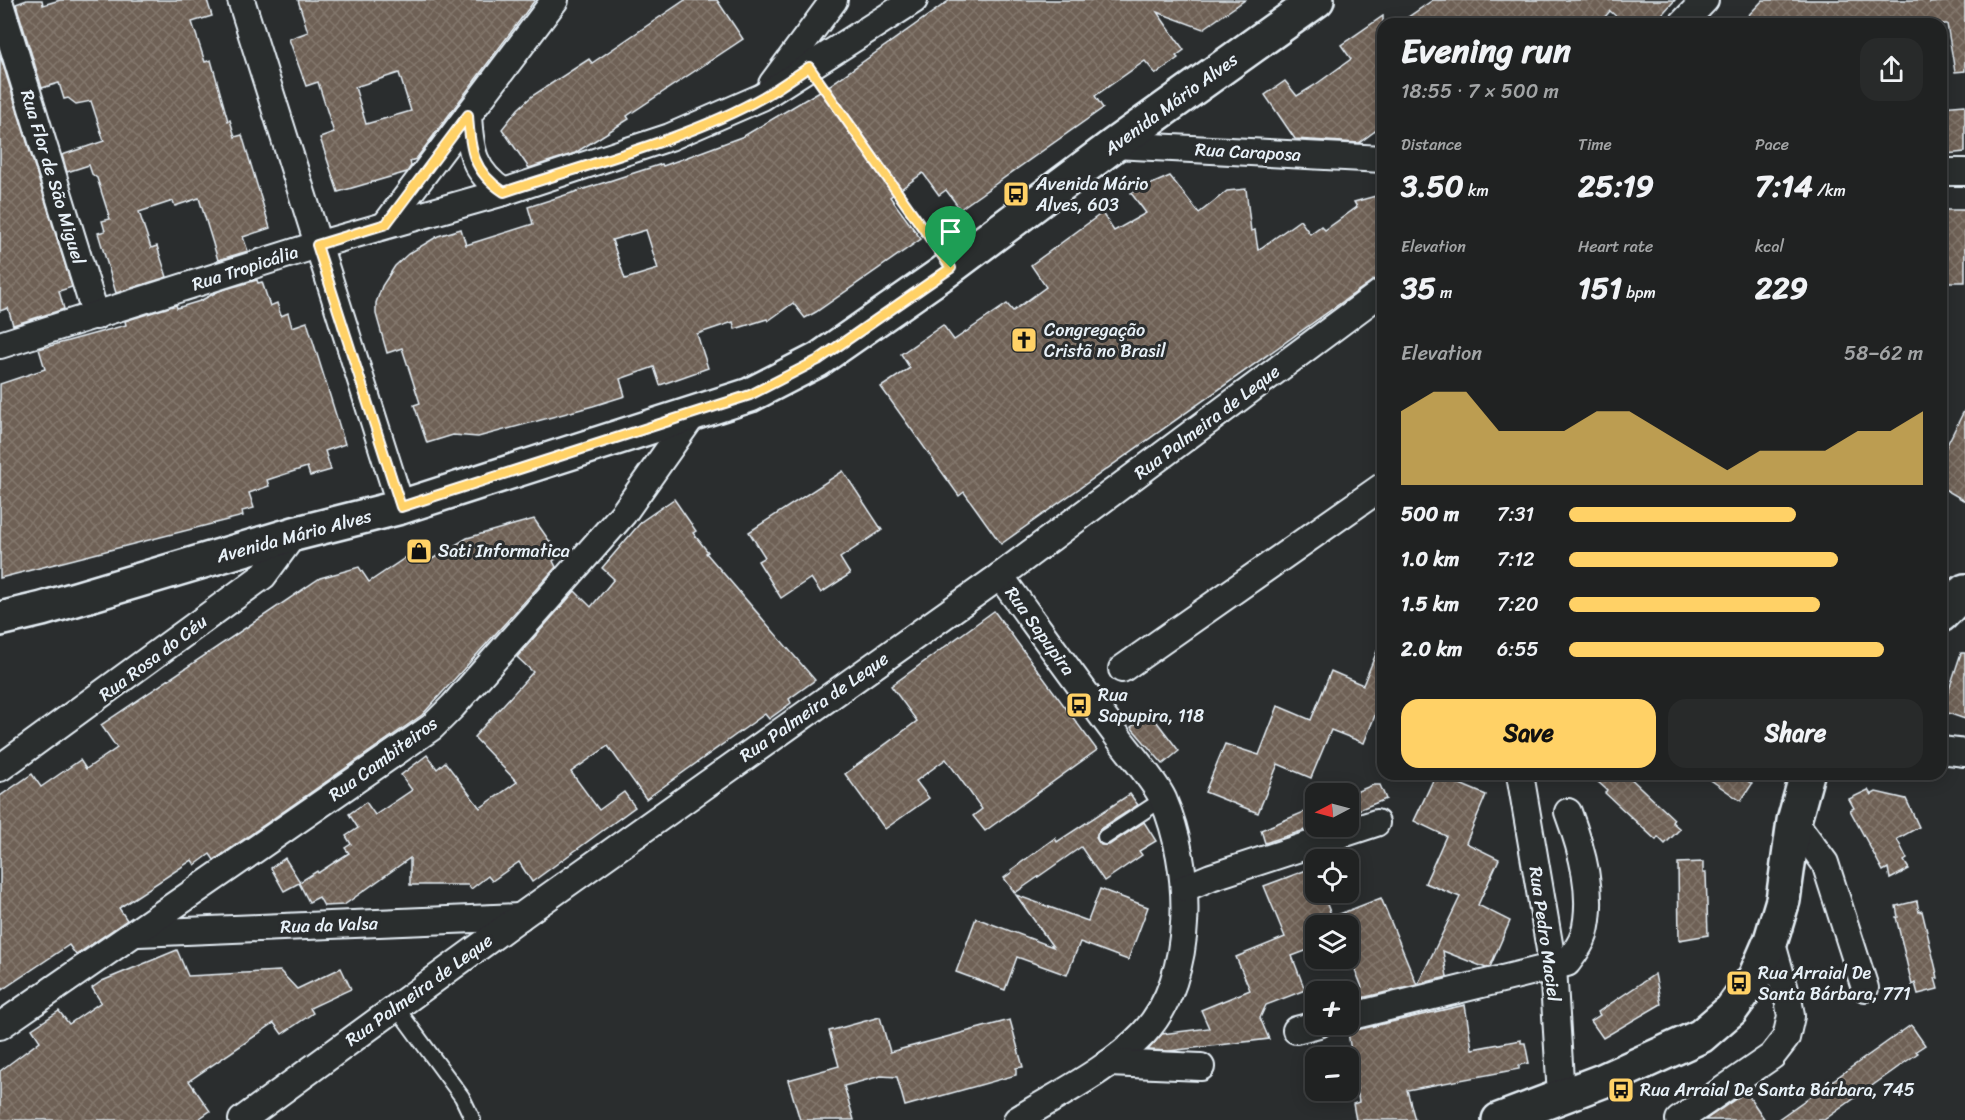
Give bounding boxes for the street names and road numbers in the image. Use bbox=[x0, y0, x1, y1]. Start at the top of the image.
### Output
street label: Avenida Mário Alves bbox=[1096, 44, 1245, 164]
street label: Rua Flor de São Miguel bbox=[11, 86, 95, 269]
street label: Rua Caraposa bbox=[1194, 133, 1302, 171]
street label: Rua Tropicália bbox=[188, 236, 302, 300]
street label: Rua Palmeira de Leque bbox=[1127, 356, 1287, 488]
street label: Avenida Mário Alves bbox=[212, 500, 376, 572]
street label: Rua Sapupira bbox=[996, 579, 1084, 683]
street label: Rua Rosa do Céu bbox=[92, 606, 215, 710]
street label: Rua Palmeira de Leque bbox=[732, 643, 896, 771]
street label: Rua Cambiteiros bbox=[321, 708, 445, 810]
street label: Rua Pedro Maciel bbox=[1520, 864, 1570, 1004]
street label: Rua da Valsa bbox=[280, 907, 379, 943]
street label: Rua Palmeira de Leque bbox=[338, 925, 500, 1055]

